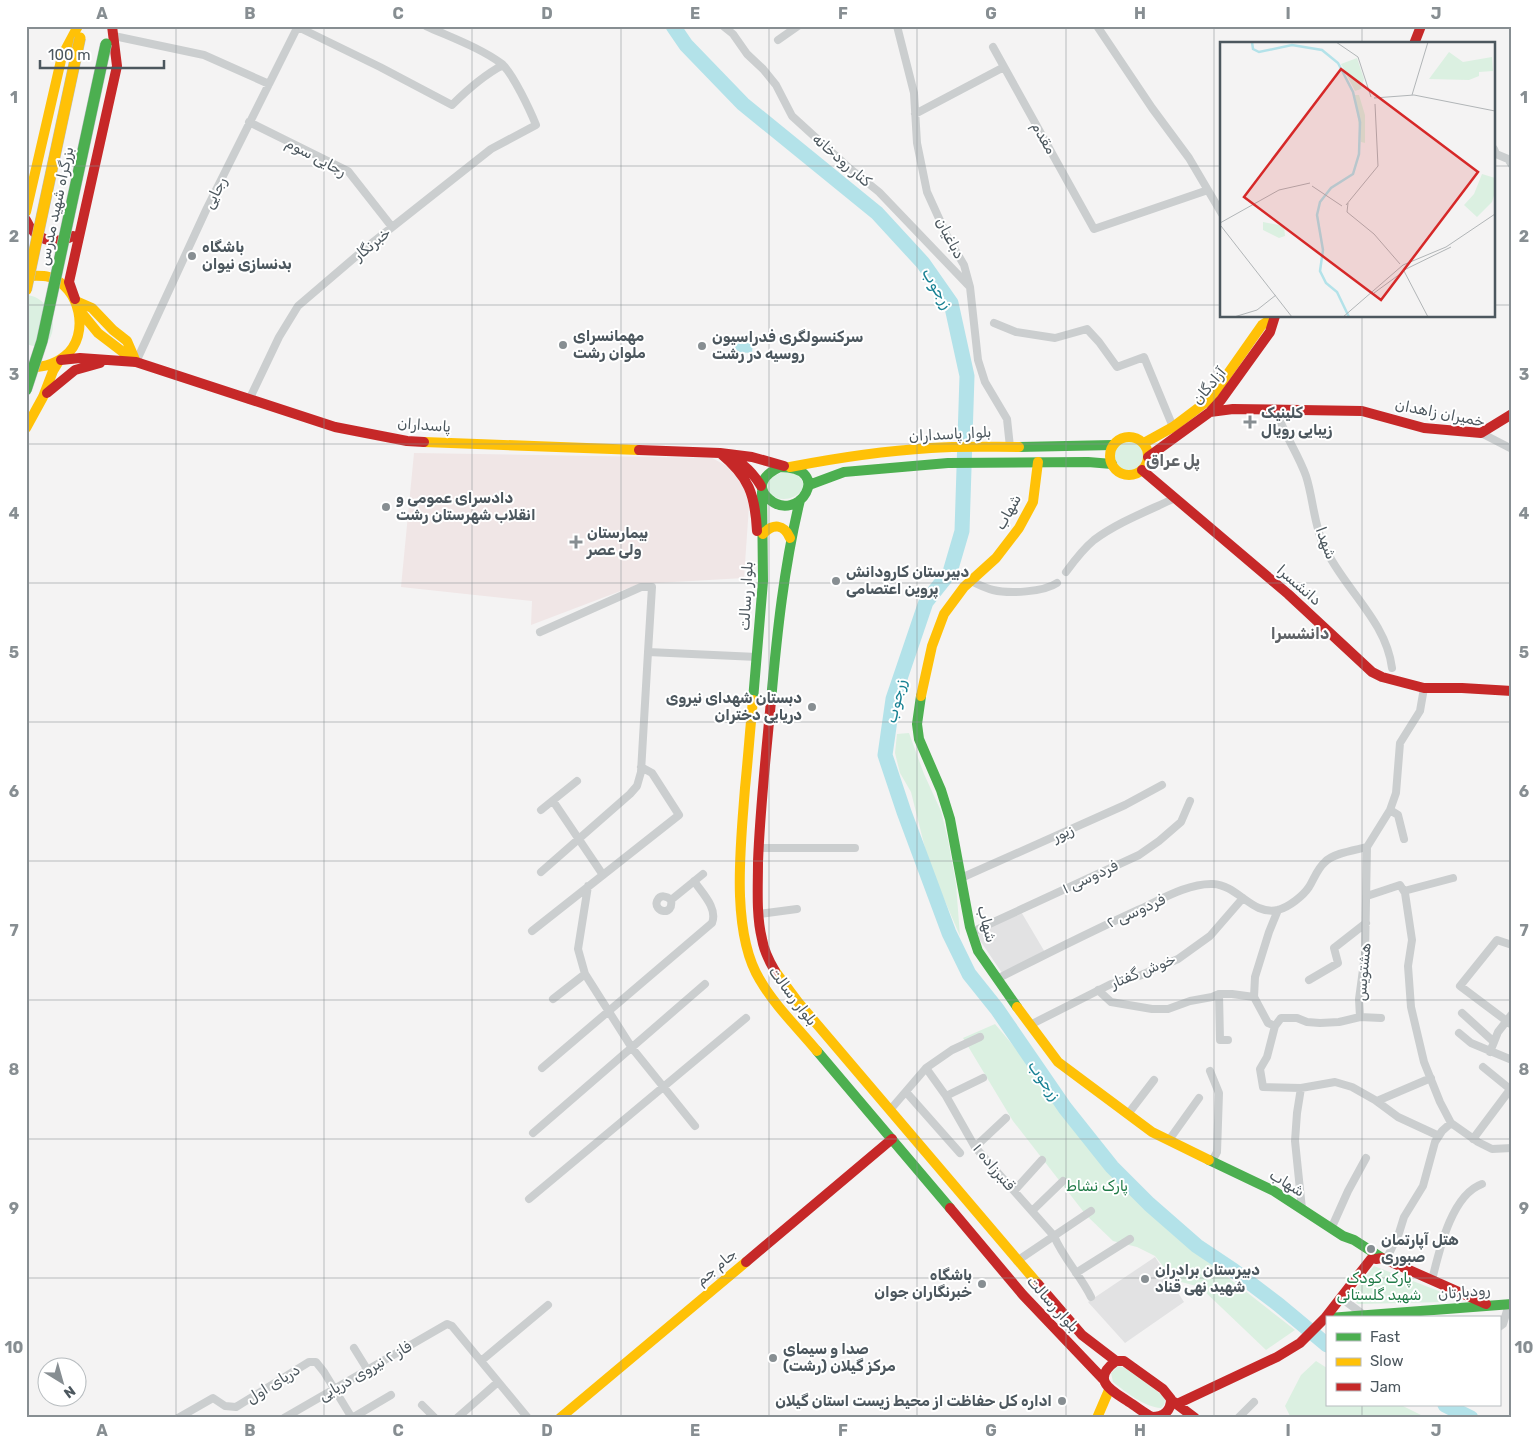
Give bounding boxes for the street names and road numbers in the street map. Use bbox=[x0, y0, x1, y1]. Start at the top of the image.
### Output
street label: مقدم bbox=[1027, 119, 1060, 158]
street label: کنار رودخانه bbox=[808, 130, 875, 191]
street label: رجایی سوم bbox=[282, 134, 350, 181]
street label: بزرگراه شهید مدرس bbox=[35, 145, 77, 267]
street label: رجایی bbox=[200, 174, 231, 212]
street label: دباغیان bbox=[932, 214, 968, 262]
street label: خبرنگار bbox=[349, 224, 394, 265]
street label: آزادگان bbox=[1188, 363, 1230, 408]
street label: خمیران زاهدان bbox=[1393, 395, 1487, 431]
street label: پاسداران bbox=[397, 414, 451, 437]
street label: بلوار پاسداران bbox=[908, 423, 992, 446]
street label: شهاب bbox=[991, 491, 1025, 533]
street label: شهدا bbox=[1312, 524, 1340, 562]
street label: بلوار رسالت bbox=[735, 561, 757, 631]
street label: دانشسرا bbox=[1273, 561, 1325, 609]
street label: زیور bbox=[1049, 820, 1076, 846]
street label: فردوسی ۱ bbox=[1059, 856, 1121, 899]
street label: فردوسی ۲ bbox=[1104, 890, 1169, 933]
street label: شهاب bbox=[973, 903, 1001, 945]
street label: هشتویس bbox=[1351, 942, 1375, 1002]
street label: خوش گفتار bbox=[1107, 950, 1178, 993]
street label: بلوار رسالت bbox=[765, 963, 821, 1029]
street label: قنبرزاده ۱ bbox=[969, 1140, 1019, 1194]
street label: شهاب bbox=[1266, 1166, 1308, 1200]
street label: جام جم bbox=[692, 1245, 741, 1290]
street label: بلوار رسالت bbox=[1023, 1272, 1083, 1336]
street label: رودبارتان bbox=[1437, 1281, 1491, 1304]
street label: فاز ۲ نیروی دریایی bbox=[315, 1337, 415, 1406]
street label: دریای اول bbox=[243, 1361, 304, 1408]

